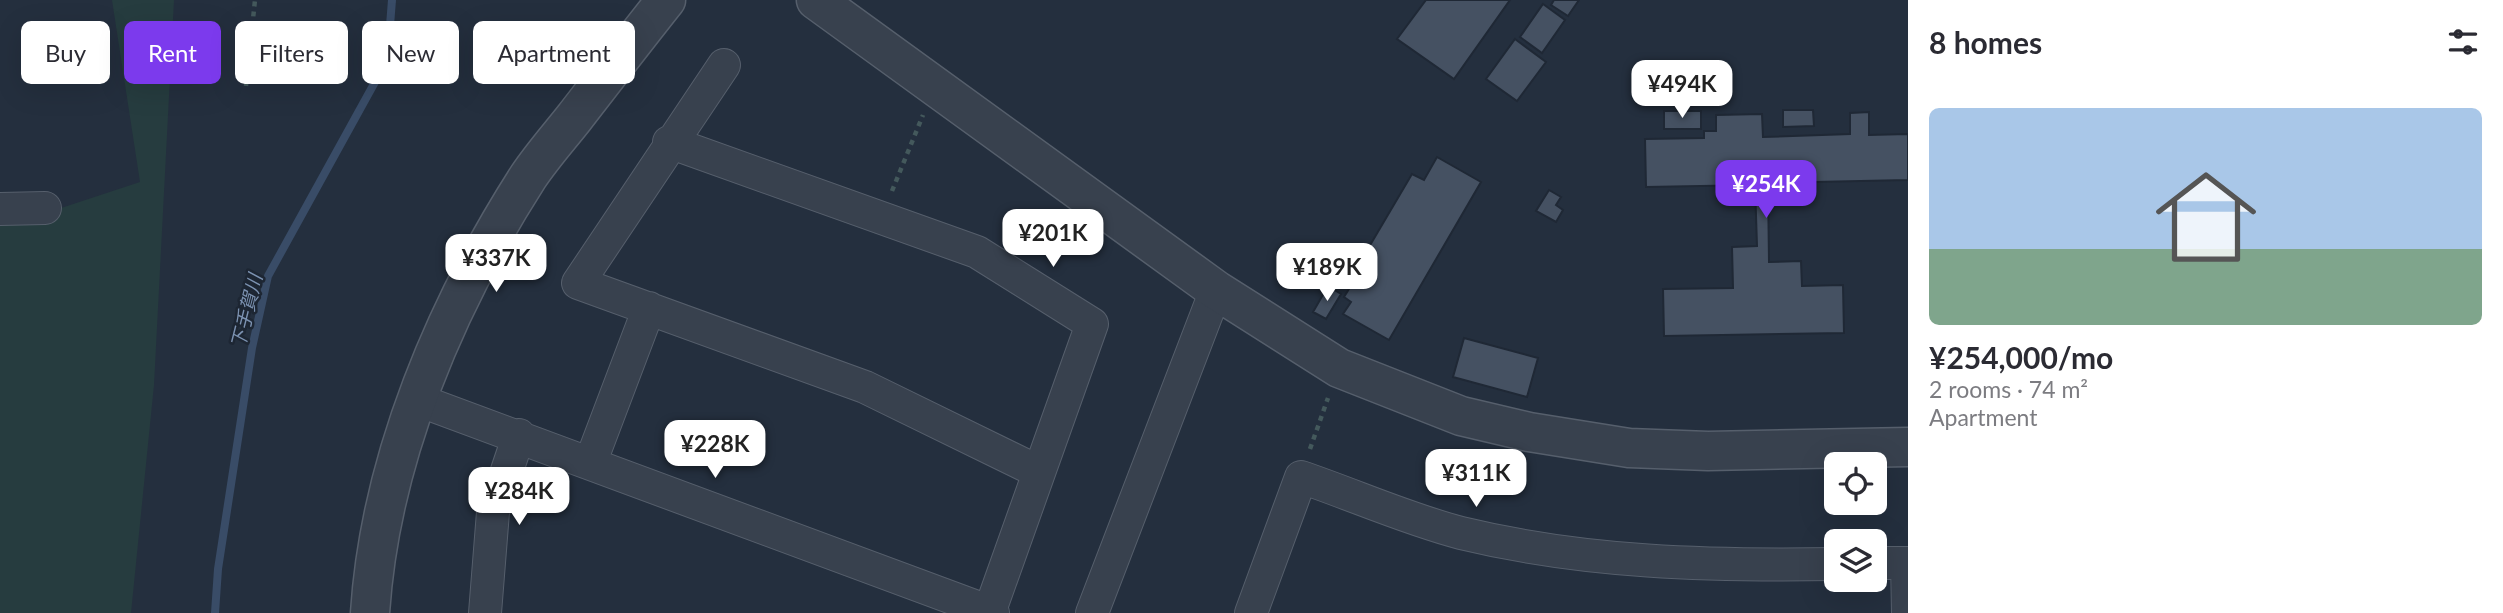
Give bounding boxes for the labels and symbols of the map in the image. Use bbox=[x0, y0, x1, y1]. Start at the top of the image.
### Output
pin: ¥494K bbox=[1633, 60, 1731, 120]
pin: ¥254K bbox=[1717, 160, 1815, 220]
pin: ¥201K bbox=[1004, 210, 1102, 269]
pin: ¥337K bbox=[447, 234, 545, 294]
pin: ¥189K bbox=[1278, 244, 1376, 303]
water label: 下手賀川 bbox=[226, 269, 267, 351]
pin: ¥228K bbox=[666, 420, 764, 480]
pin: ¥311K bbox=[1427, 449, 1525, 509]
pin: ¥284K bbox=[470, 468, 568, 527]

